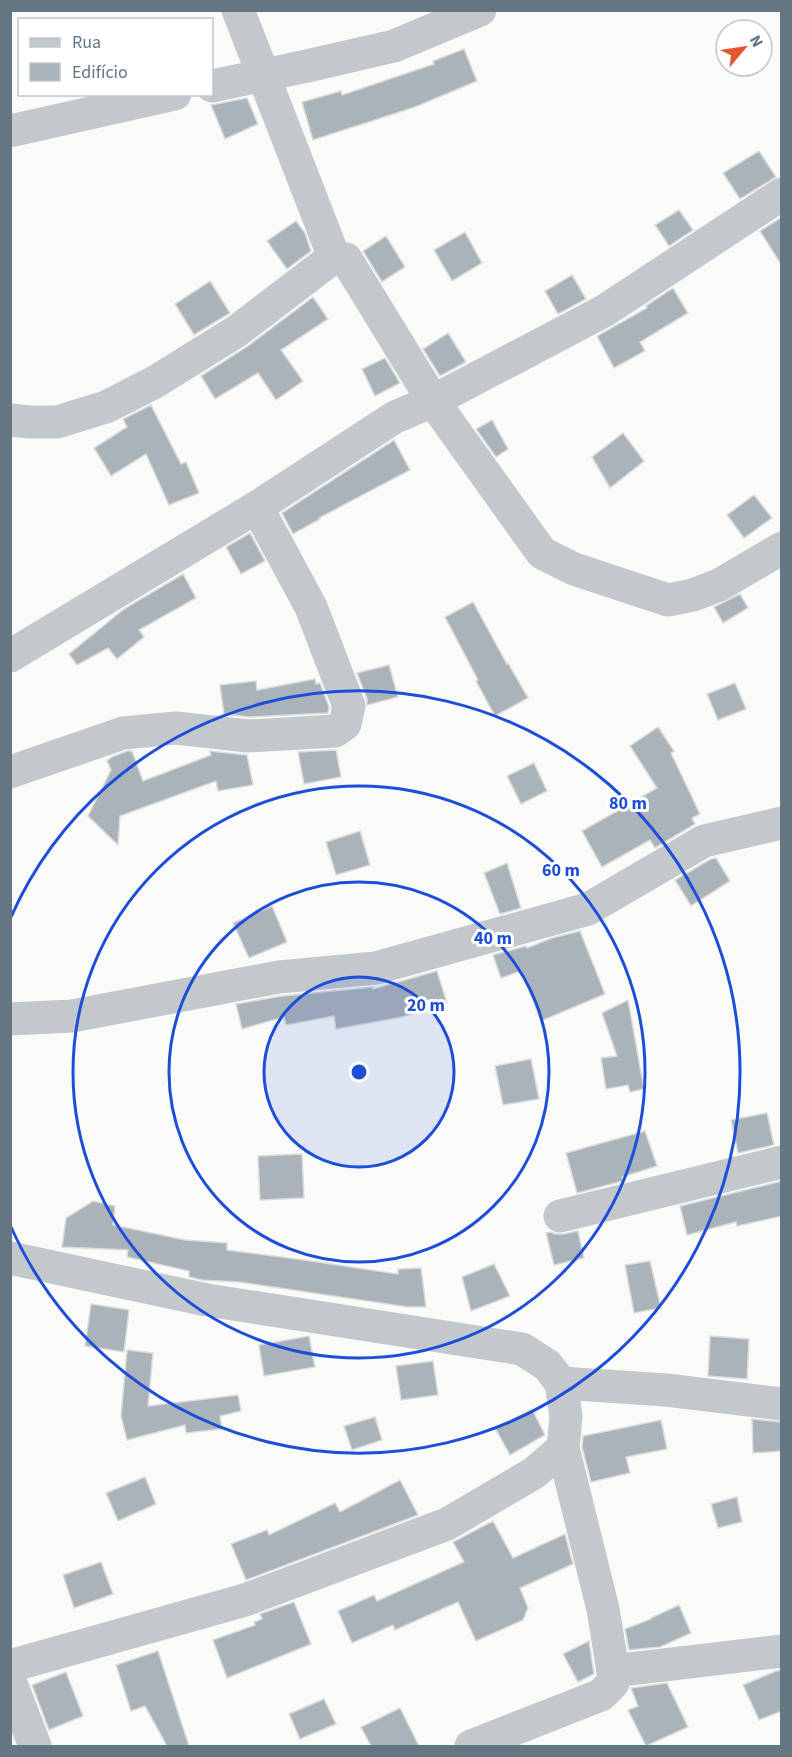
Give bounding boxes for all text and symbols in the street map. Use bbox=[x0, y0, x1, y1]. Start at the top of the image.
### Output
legend bbox=[18, 18, 213, 96]
north arrow bbox=[714, 18, 774, 78]
text: Rua bbox=[72, 30, 101, 55]
text: N bbox=[744, 31, 768, 51]
text: Edifício bbox=[72, 60, 128, 85]
text: 80 m bbox=[609, 791, 647, 816]
text: 60 m bbox=[542, 858, 580, 883]
text: 40 m bbox=[474, 926, 512, 951]
text: 20 m bbox=[407, 993, 445, 1018]
centre of rings bbox=[349, 1062, 369, 1082]

